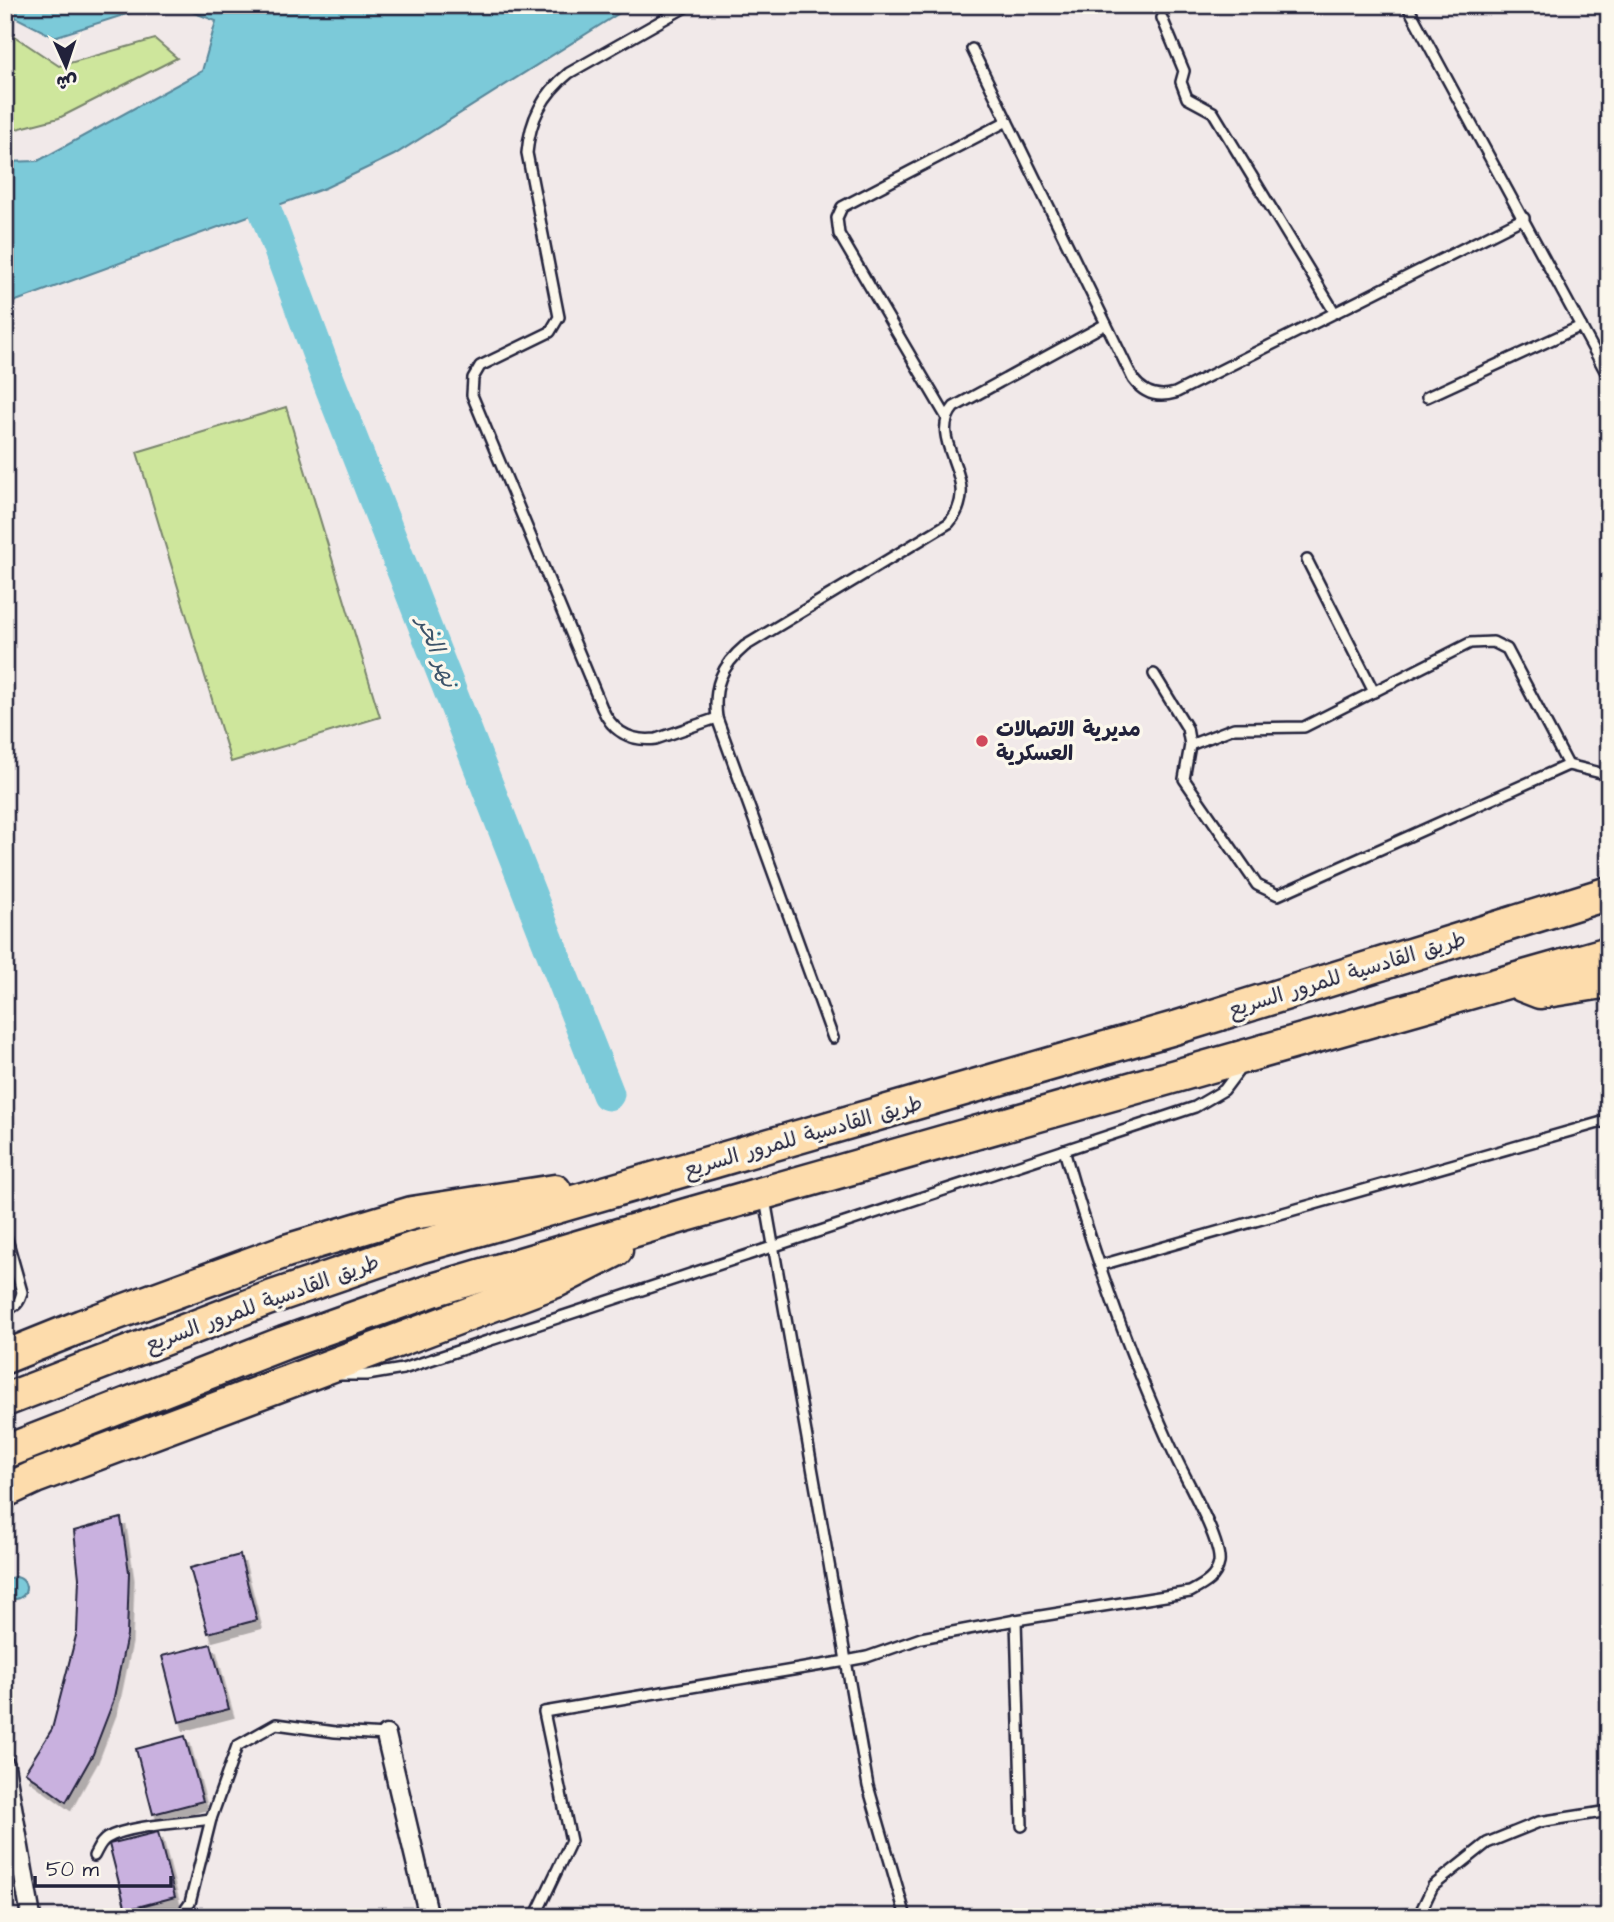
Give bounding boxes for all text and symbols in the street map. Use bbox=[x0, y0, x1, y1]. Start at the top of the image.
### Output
north arrow bbox=[32, 32, 102, 102]
text: ش bbox=[56, 67, 78, 96]
water label: نهر الخر bbox=[408, 609, 466, 694]
place label: مديرية الاتصالات العسكرية bbox=[996, 715, 1141, 768]
marker: مديرية الاتصالات العسكرية bbox=[974, 733, 990, 749]
street label: طريق القادسية للمرور السريع bbox=[1225, 924, 1469, 1024]
street label: طريق القادسية للمرور السريع bbox=[680, 1088, 926, 1184]
street label: طريق القادسية للمرور السريع bbox=[141, 1247, 383, 1359]
scale bar bbox=[35, 1845, 172, 1889]
text: 50 m bbox=[46, 1855, 100, 1884]

